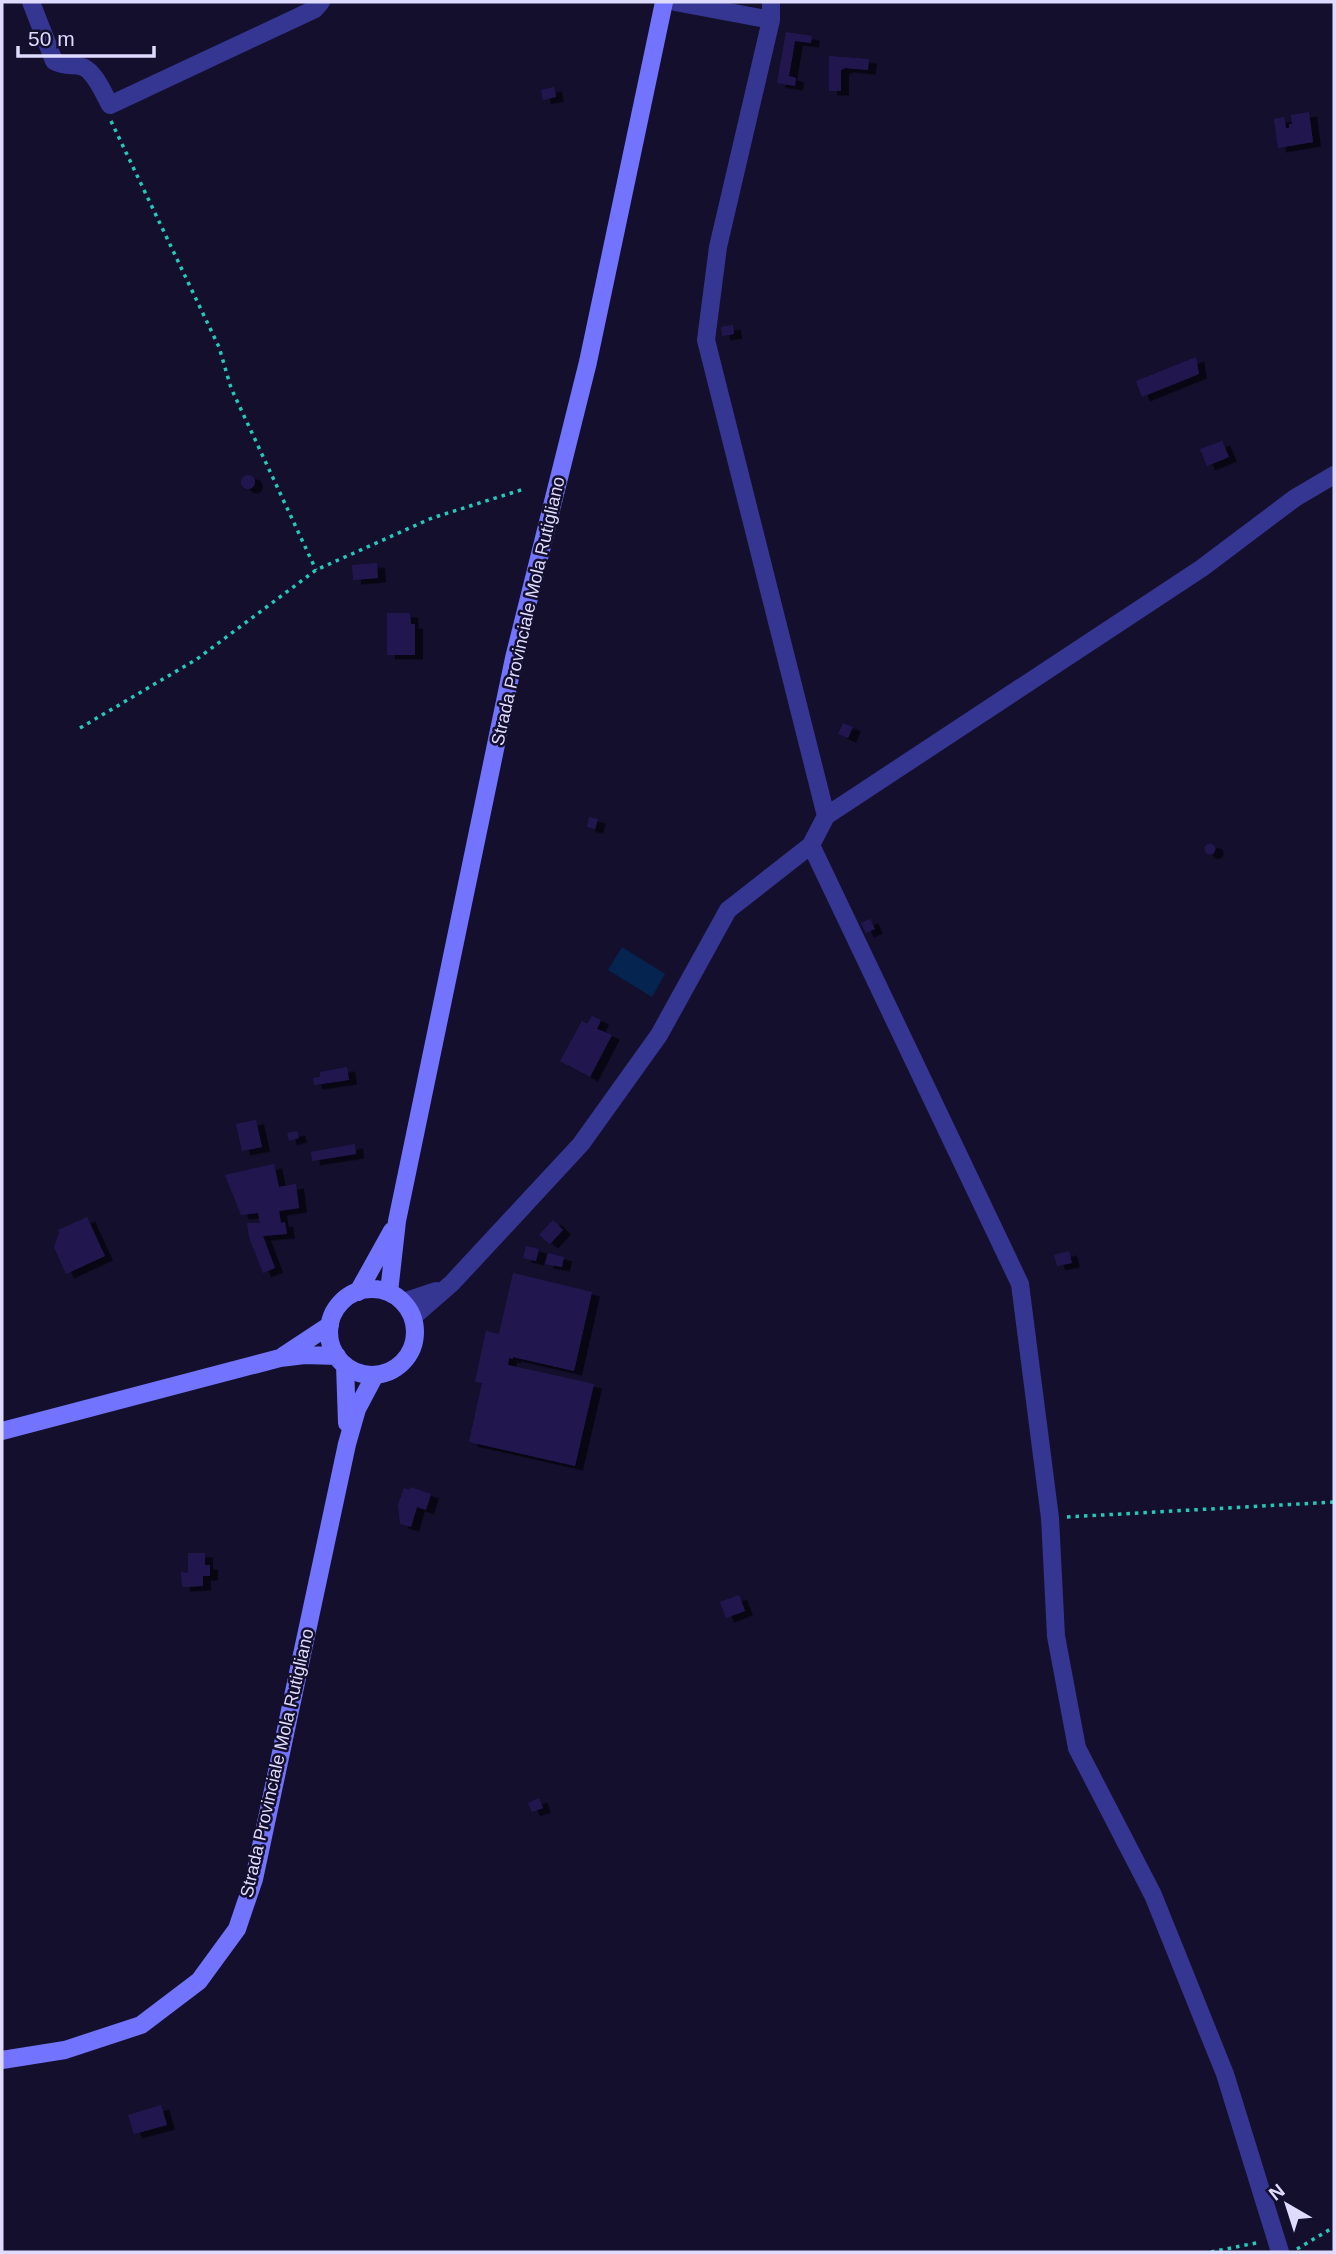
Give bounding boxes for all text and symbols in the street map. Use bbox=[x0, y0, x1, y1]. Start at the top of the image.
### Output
scale bar bbox=[18, 14, 154, 58]
text: 50 m bbox=[28, 27, 75, 50]
street label: Strada Provinciale Mola Rutigliano bbox=[487, 475, 569, 747]
street label: Strada Provinciale Mola Rutigliano bbox=[236, 1627, 318, 1899]
north arrow bbox=[1252, 2170, 1322, 2240]
text: N bbox=[1265, 2180, 1289, 2205]

